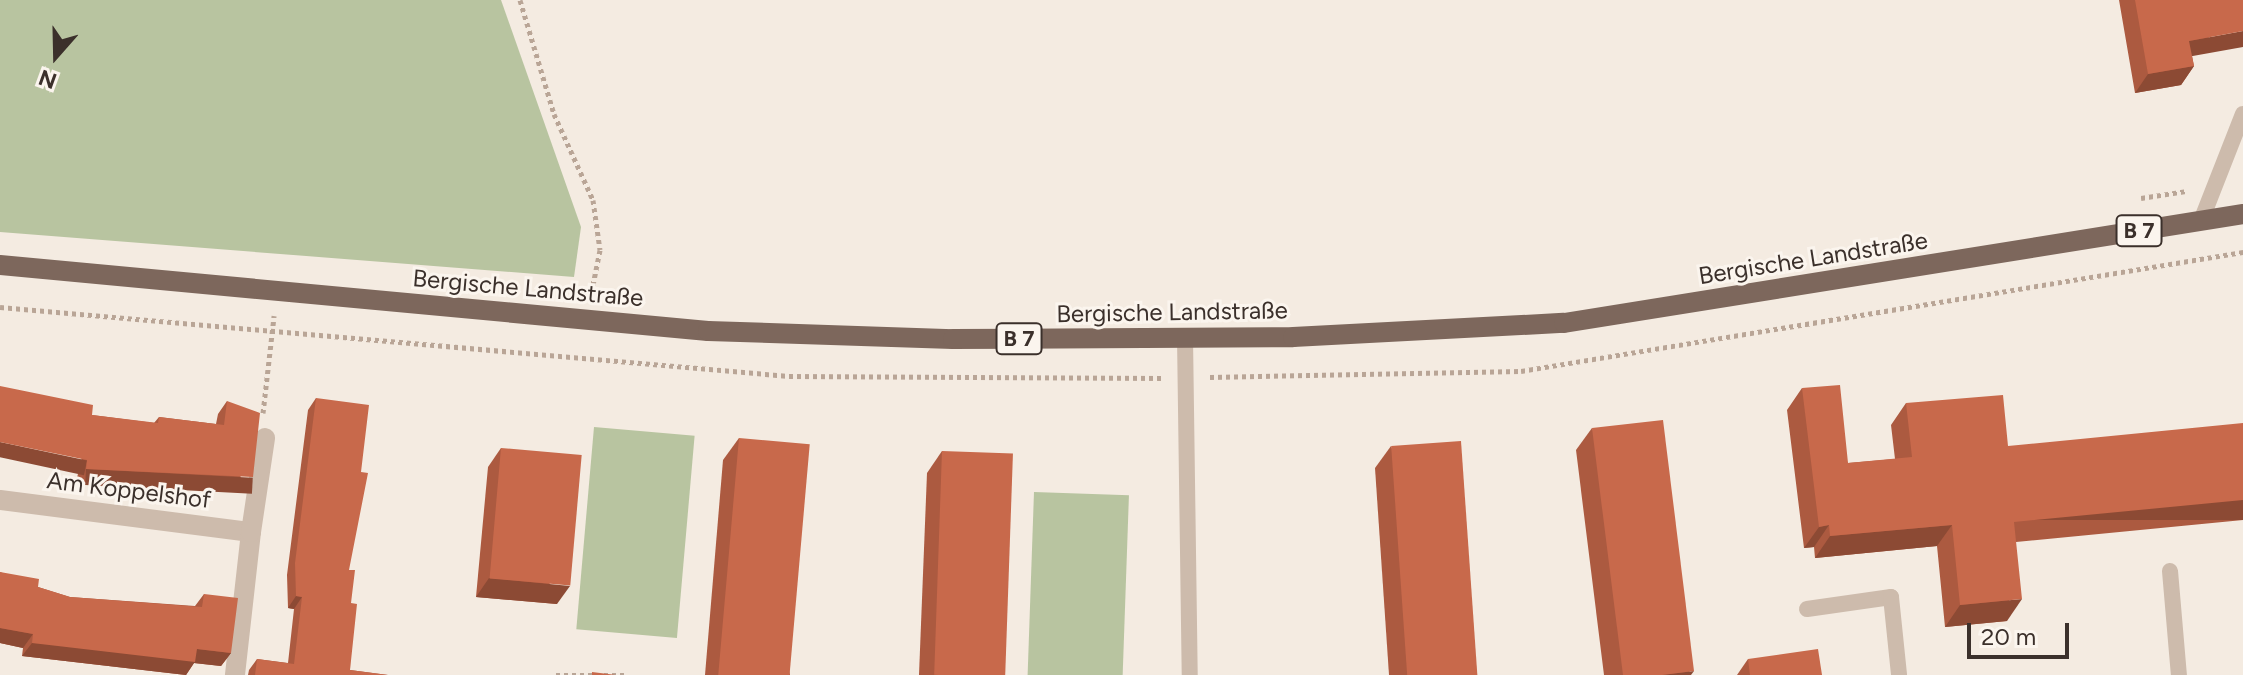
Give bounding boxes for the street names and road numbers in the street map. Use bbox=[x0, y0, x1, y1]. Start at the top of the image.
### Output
road number: B 7 bbox=[2115, 213, 2163, 249]
street label: Bergische Landstraße bbox=[1696, 226, 1930, 290]
street label: Bergische Landstraße bbox=[411, 264, 645, 312]
street label: Bergische Landstraße bbox=[1056, 296, 1288, 328]
road number: B 7 bbox=[995, 321, 1043, 357]
street label: Am Koppelshof bbox=[45, 466, 213, 514]

